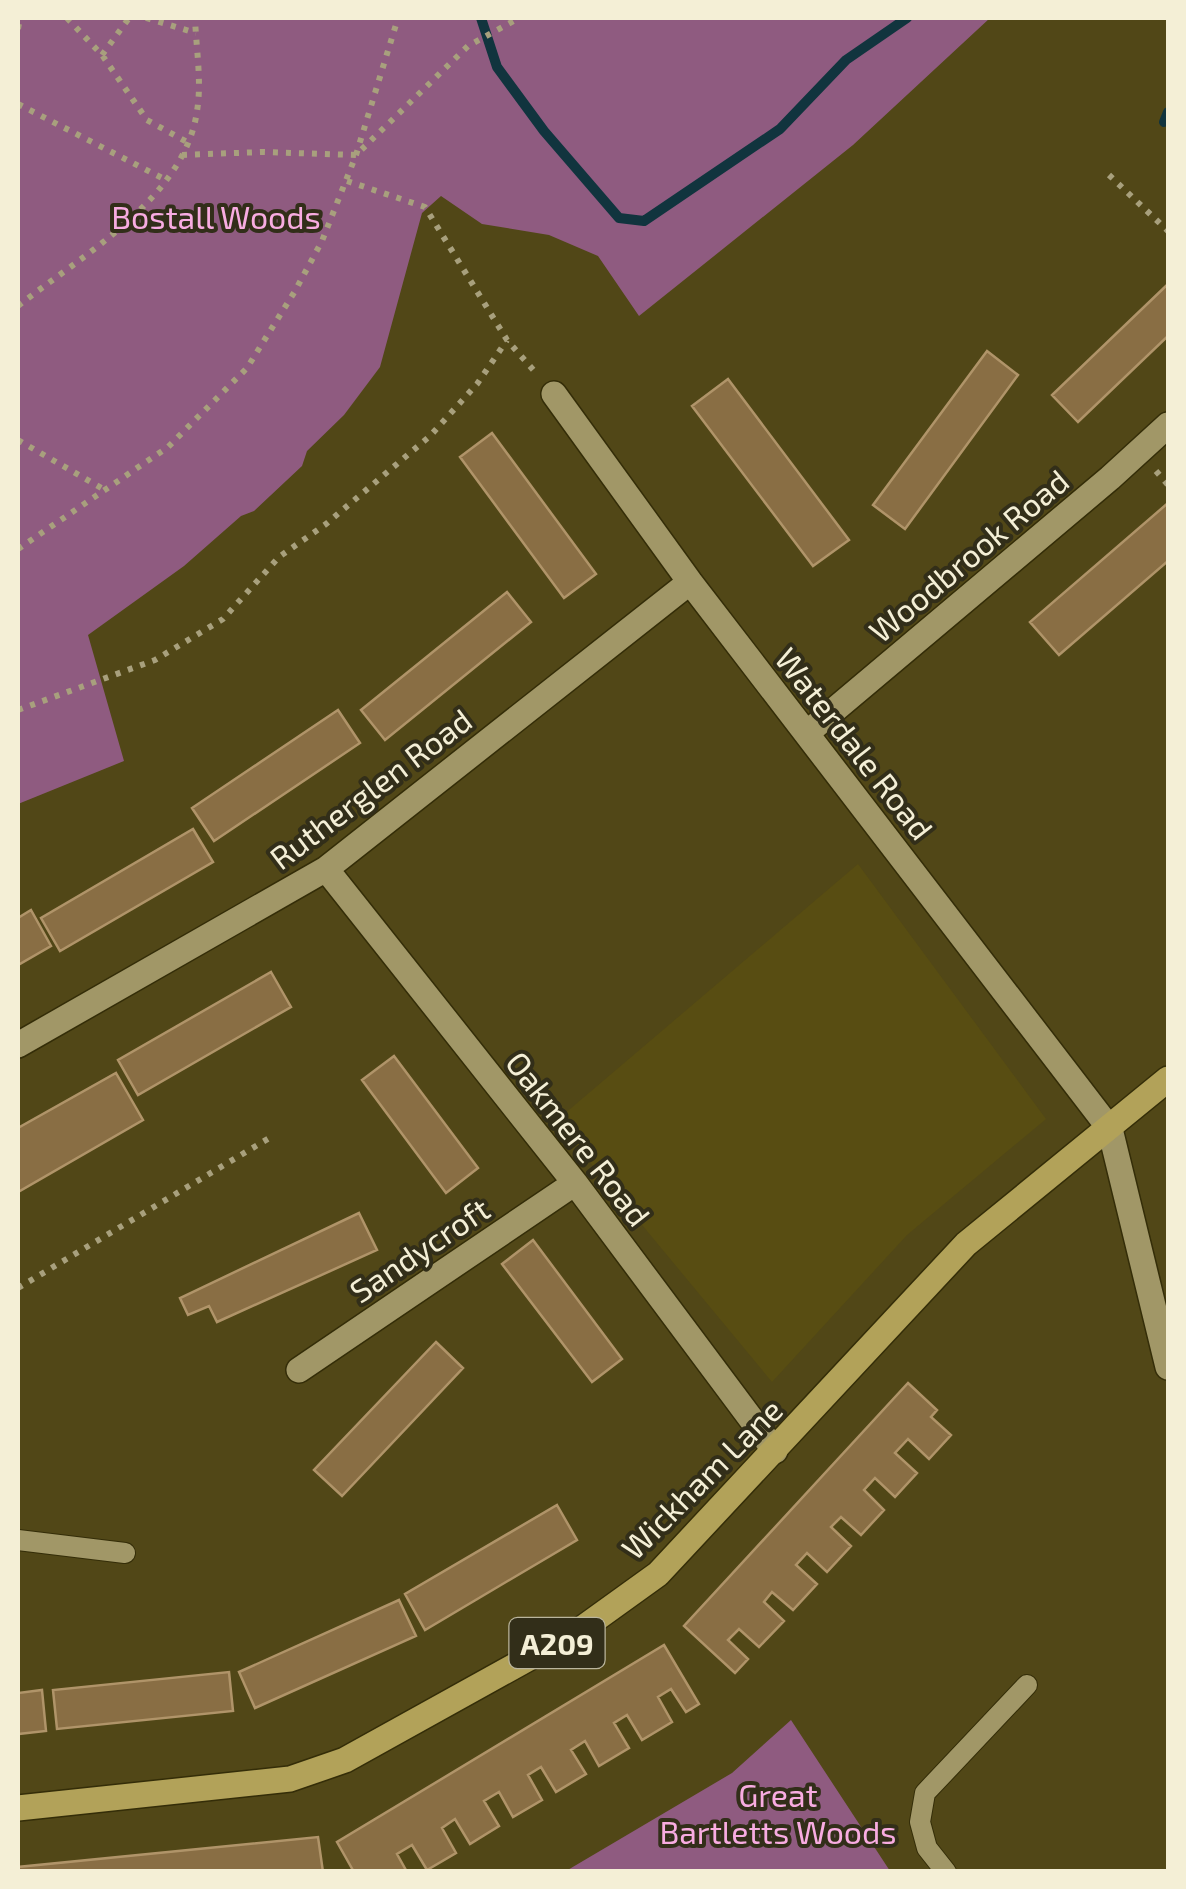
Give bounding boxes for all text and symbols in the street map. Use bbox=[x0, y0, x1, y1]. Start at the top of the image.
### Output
park label: Bostall Woods bbox=[111, 197, 321, 235]
street label: Woodbrook Road bbox=[861, 461, 1075, 649]
street label: Waterdale Road bbox=[768, 640, 942, 846]
street label: Rutherglen Road bbox=[262, 700, 478, 876]
street label: Oakmere Road bbox=[499, 1043, 659, 1233]
street label: Sandycroft bbox=[342, 1189, 496, 1309]
street label: Wickham Lane bbox=[613, 1390, 789, 1566]
road number: A209 bbox=[510, 1618, 604, 1668]
park label: Great Bartletts Woods bbox=[659, 1775, 897, 1850]

